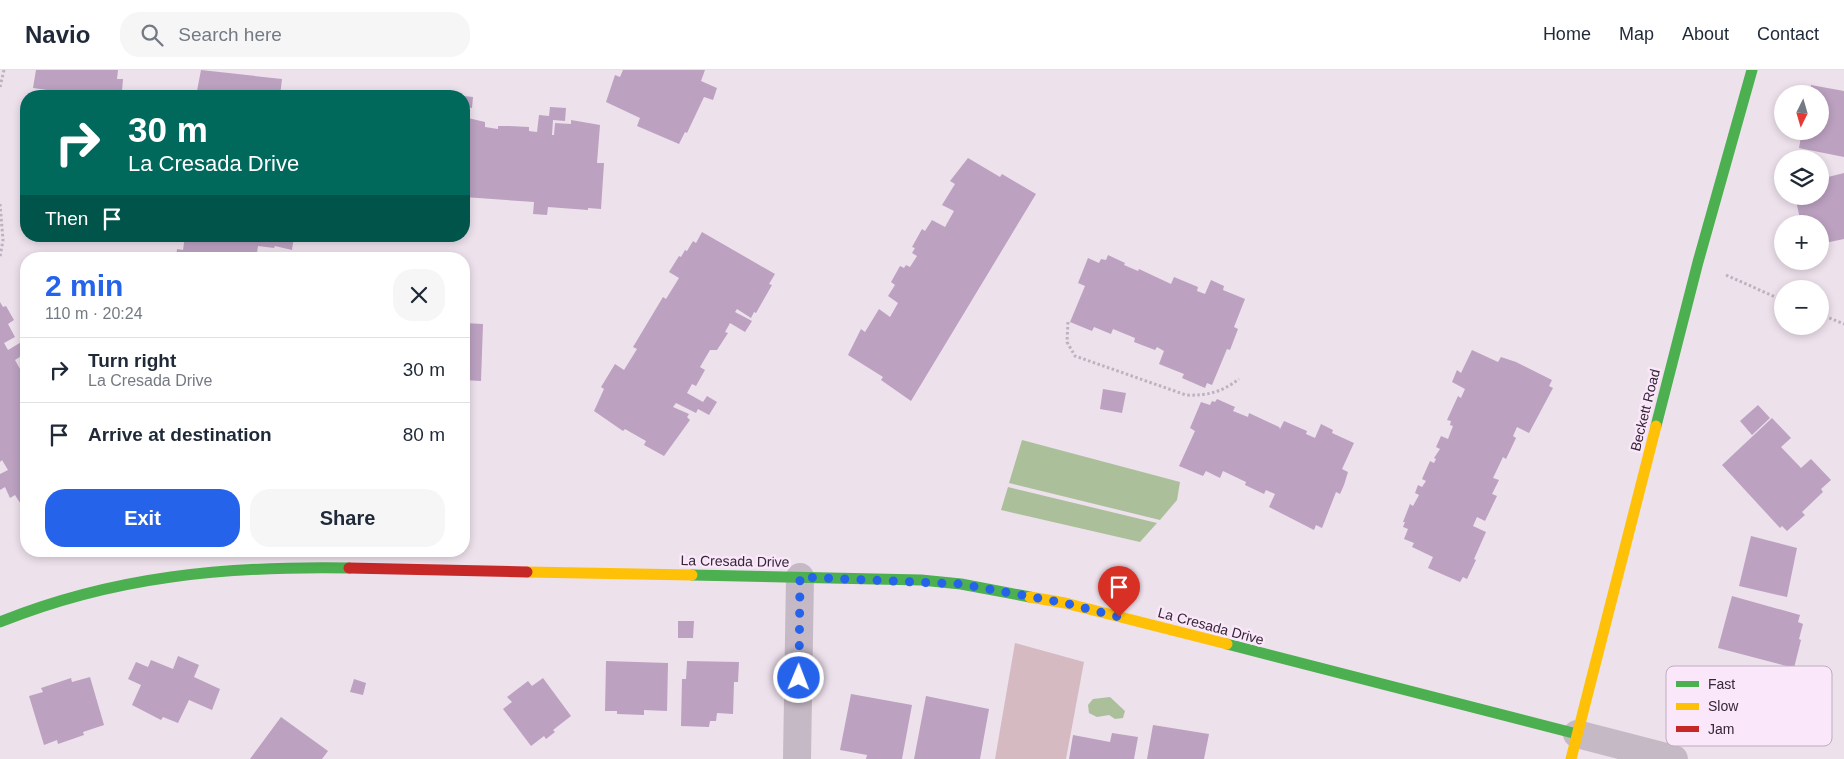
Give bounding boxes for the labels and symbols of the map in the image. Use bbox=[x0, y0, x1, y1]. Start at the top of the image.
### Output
north arrow bbox=[1774, 85, 1829, 140]
street label: Beckett Road bbox=[1627, 367, 1663, 453]
street label: La Cresada Drive bbox=[680, 552, 790, 570]
pin bbox=[1098, 566, 1140, 617]
street label: La Cresada Drive bbox=[1156, 604, 1266, 648]
position arrow bbox=[772, 651, 824, 703]
legend bbox=[1666, 666, 1832, 746]
text: Fast bbox=[1708, 676, 1735, 692]
text: Slow bbox=[1708, 698, 1739, 714]
text: Jam bbox=[1708, 721, 1734, 737]

